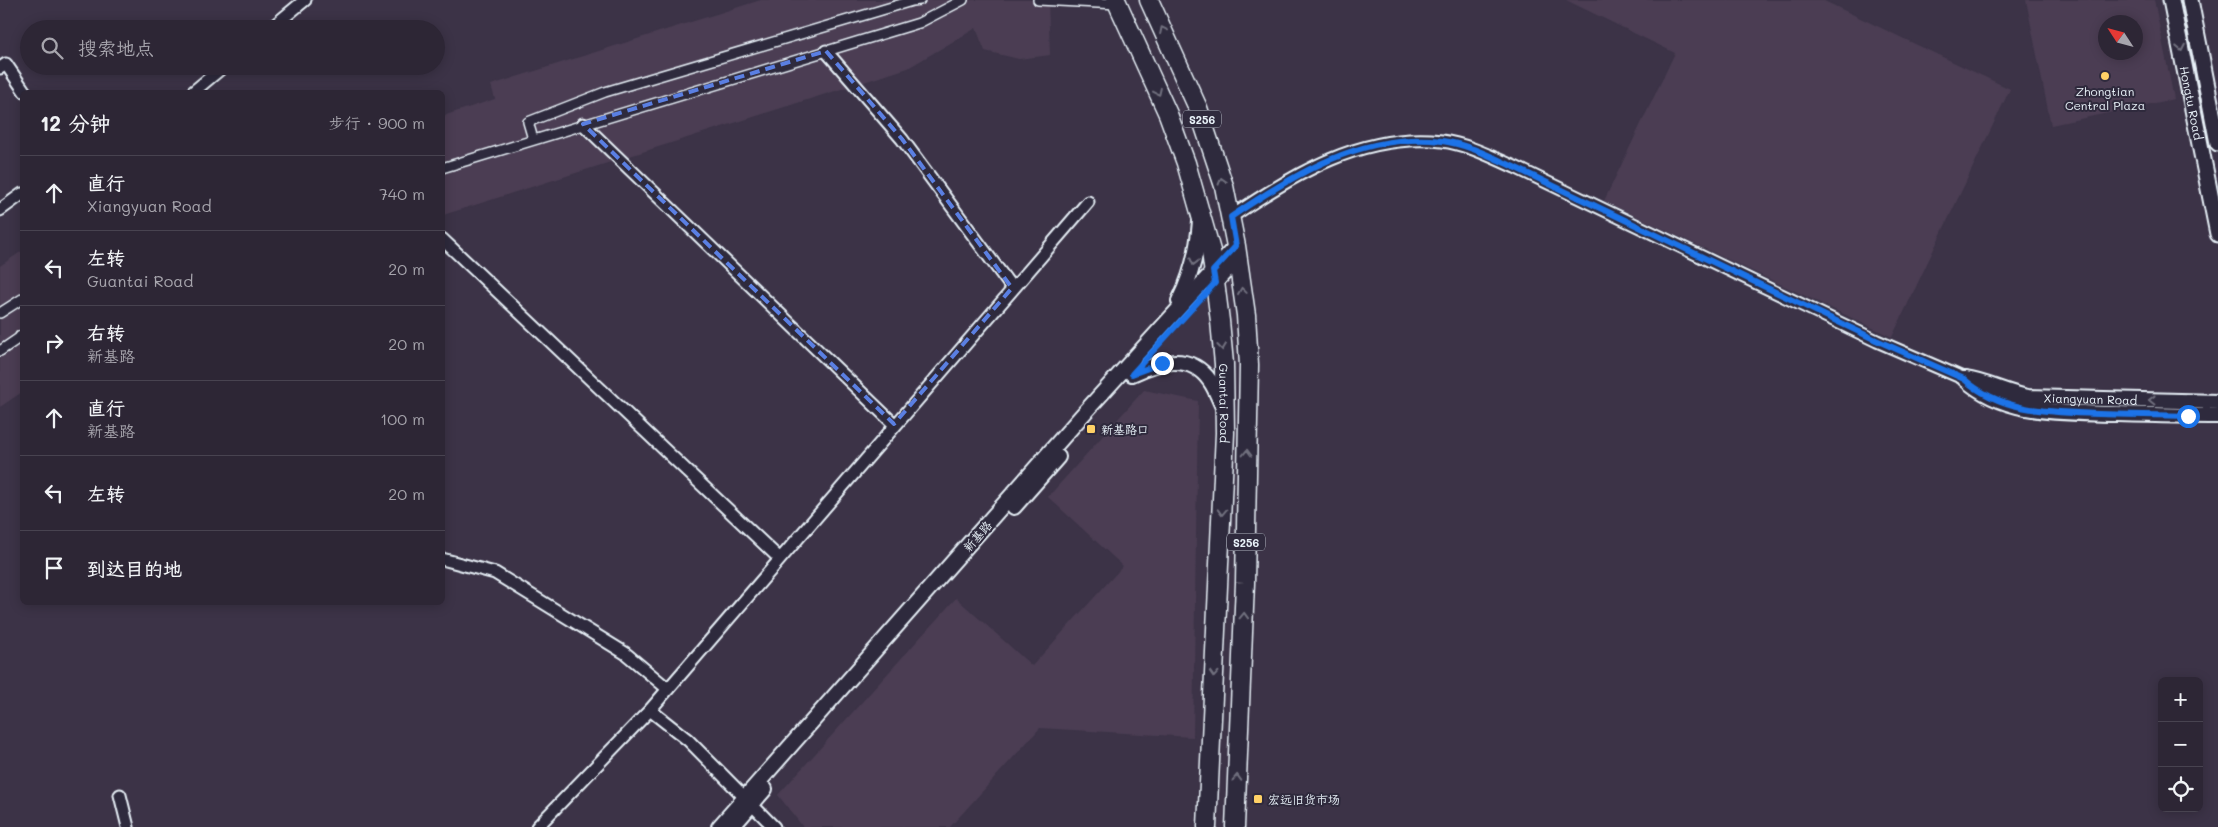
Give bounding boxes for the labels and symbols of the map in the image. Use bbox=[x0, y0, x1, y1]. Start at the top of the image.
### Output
north arrow bbox=[2098, 15, 2143, 60]
one-way arrow bbox=[1159, 26, 1169, 35]
one-way arrow bbox=[2175, 43, 2186, 52]
street label: Hongtu Road bbox=[2176, 65, 2207, 142]
marker: Zhongtian Central Plaza bbox=[2099, 70, 2111, 82]
place label: Zhongtian Central Plaza bbox=[2065, 83, 2145, 113]
one-way arrow bbox=[1152, 87, 1162, 96]
road number: S256 bbox=[1183, 110, 1221, 128]
one-way arrow bbox=[1218, 177, 1228, 185]
one-way arrow bbox=[1189, 257, 1200, 266]
one-way arrow bbox=[1238, 287, 1248, 296]
one-way arrow bbox=[1216, 344, 1227, 352]
route end bbox=[1151, 352, 1174, 375]
street label: Guantai Road bbox=[1216, 363, 1233, 444]
street label: Xiangyuan Road bbox=[2043, 389, 2138, 408]
one-way arrow bbox=[2148, 395, 2156, 406]
route start bbox=[2177, 405, 2200, 428]
place label: 新基路口 bbox=[1101, 421, 1149, 437]
marker: 新基路口 bbox=[1085, 423, 1097, 435]
one-way arrow bbox=[1242, 449, 1252, 457]
one-way arrow bbox=[1217, 508, 1227, 516]
street label: 新基路 bbox=[959, 517, 995, 555]
road number: S256 bbox=[1227, 534, 1265, 550]
one-way arrow bbox=[1238, 612, 1249, 620]
one-way arrow bbox=[1209, 670, 1220, 678]
one-way arrow bbox=[1232, 774, 1242, 782]
place label: 宏远旧货市场 bbox=[1268, 791, 1340, 807]
marker: 宏远旧货市场 bbox=[1252, 793, 1264, 805]

